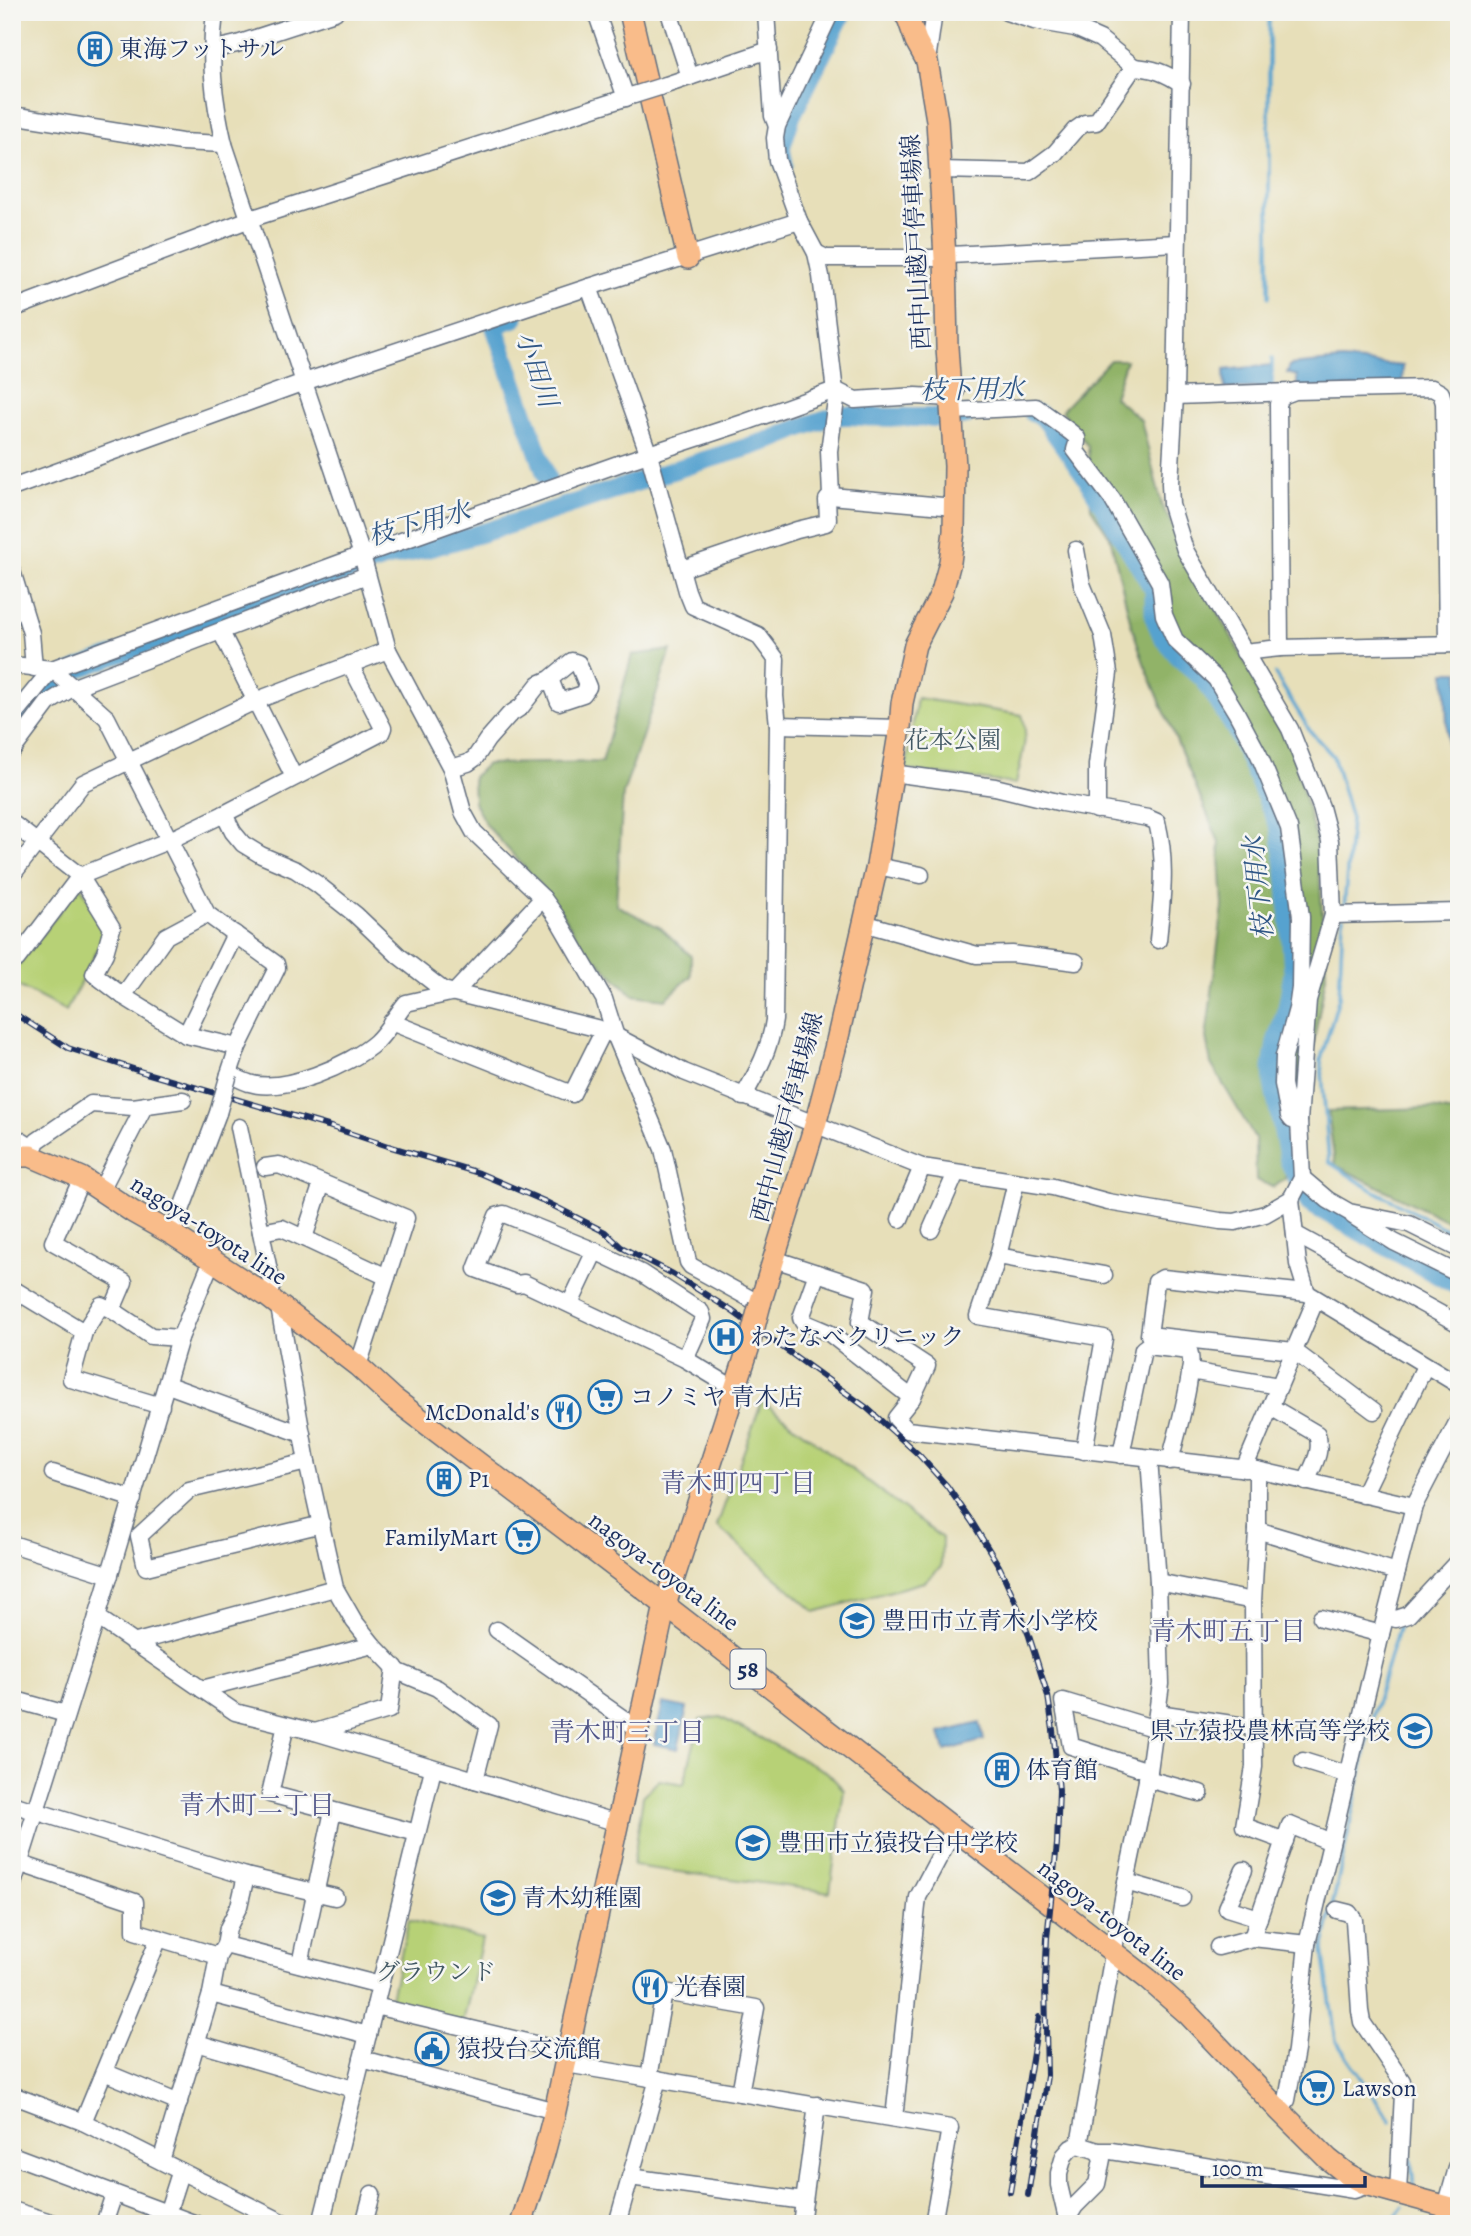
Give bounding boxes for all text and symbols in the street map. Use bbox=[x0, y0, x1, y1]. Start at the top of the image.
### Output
building icon: 東海フットサル bbox=[76, 30, 114, 68]
place label: 東海フットサル bbox=[119, 33, 284, 65]
street label: 西中山越戸停車場線 bbox=[894, 133, 938, 351]
water label: 小田川 bbox=[507, 327, 567, 415]
water label: 枝下用水 bbox=[920, 371, 1027, 408]
water label: 枝下用水 bbox=[364, 492, 477, 554]
park label: 花本公園 bbox=[905, 724, 1001, 756]
water label: 枝下用水 bbox=[1235, 831, 1281, 941]
street label: 西中山越戸停車場線 bbox=[744, 1009, 830, 1225]
street label: nagoya-toyota line bbox=[125, 1167, 293, 1293]
hospital icon: わたなべクリニック bbox=[707, 1318, 745, 1356]
place label: わたなべクリニック bbox=[750, 1321, 965, 1353]
supermarket icon: コノミヤ 青木店 bbox=[586, 1378, 624, 1416]
place label: コノミヤ 青木店 bbox=[630, 1381, 803, 1413]
restaurant icon: McDonald's bbox=[545, 1393, 583, 1431]
place label: McDonald's bbox=[425, 1396, 540, 1428]
building icon: P1 bbox=[425, 1460, 463, 1498]
place label: P1 bbox=[468, 1463, 489, 1495]
district label: 青木町四丁目 bbox=[660, 1466, 816, 1501]
street label: nagoya-toyota line bbox=[582, 1504, 746, 1638]
supermarket icon: FamilyMart bbox=[504, 1518, 542, 1556]
place label: FamilyMart bbox=[384, 1521, 498, 1553]
school or university icon: 豊田市立青木小学校 bbox=[838, 1602, 876, 1640]
place label: 豊田市立青木小学校 bbox=[882, 1605, 1098, 1637]
district label: 青木町五丁目 bbox=[1150, 1614, 1306, 1649]
road number: 58 bbox=[730, 1650, 766, 1688]
school or university icon: 県立猿投農林高等学校 bbox=[1396, 1712, 1434, 1750]
district label: 青木町三丁目 bbox=[549, 1715, 705, 1750]
place label: 県立猿投農林高等学校 bbox=[1150, 1715, 1390, 1747]
building icon: 体育館 bbox=[983, 1751, 1021, 1789]
place label: 体育館 bbox=[1026, 1754, 1098, 1786]
district label: 青木町二丁目 bbox=[179, 1788, 335, 1823]
school or university icon: 豊田市立猿投台中学校 bbox=[734, 1824, 772, 1862]
place label: 豊田市立猿投台中学校 bbox=[778, 1827, 1018, 1859]
street label: nagoya-toyota line bbox=[1031, 1852, 1193, 1988]
school or university icon: 青木幼稚園 bbox=[479, 1879, 517, 1917]
place label: 青木幼稚園 bbox=[522, 1882, 642, 1914]
park label: グラウンド bbox=[376, 1956, 496, 1988]
restaurant icon: 光春園 bbox=[631, 1968, 669, 2006]
place label: 光春園 bbox=[674, 1971, 746, 2003]
public building icon: 猿投台交流館 bbox=[413, 2030, 451, 2068]
place label: 猿投台交流館 bbox=[457, 2033, 601, 2065]
supermarket icon: Lawson bbox=[1298, 2069, 1336, 2107]
place label: Lawson bbox=[1342, 2072, 1417, 2104]
scale bar bbox=[1202, 2145, 1364, 2189]
text: 100 m bbox=[1212, 2155, 1263, 2183]

